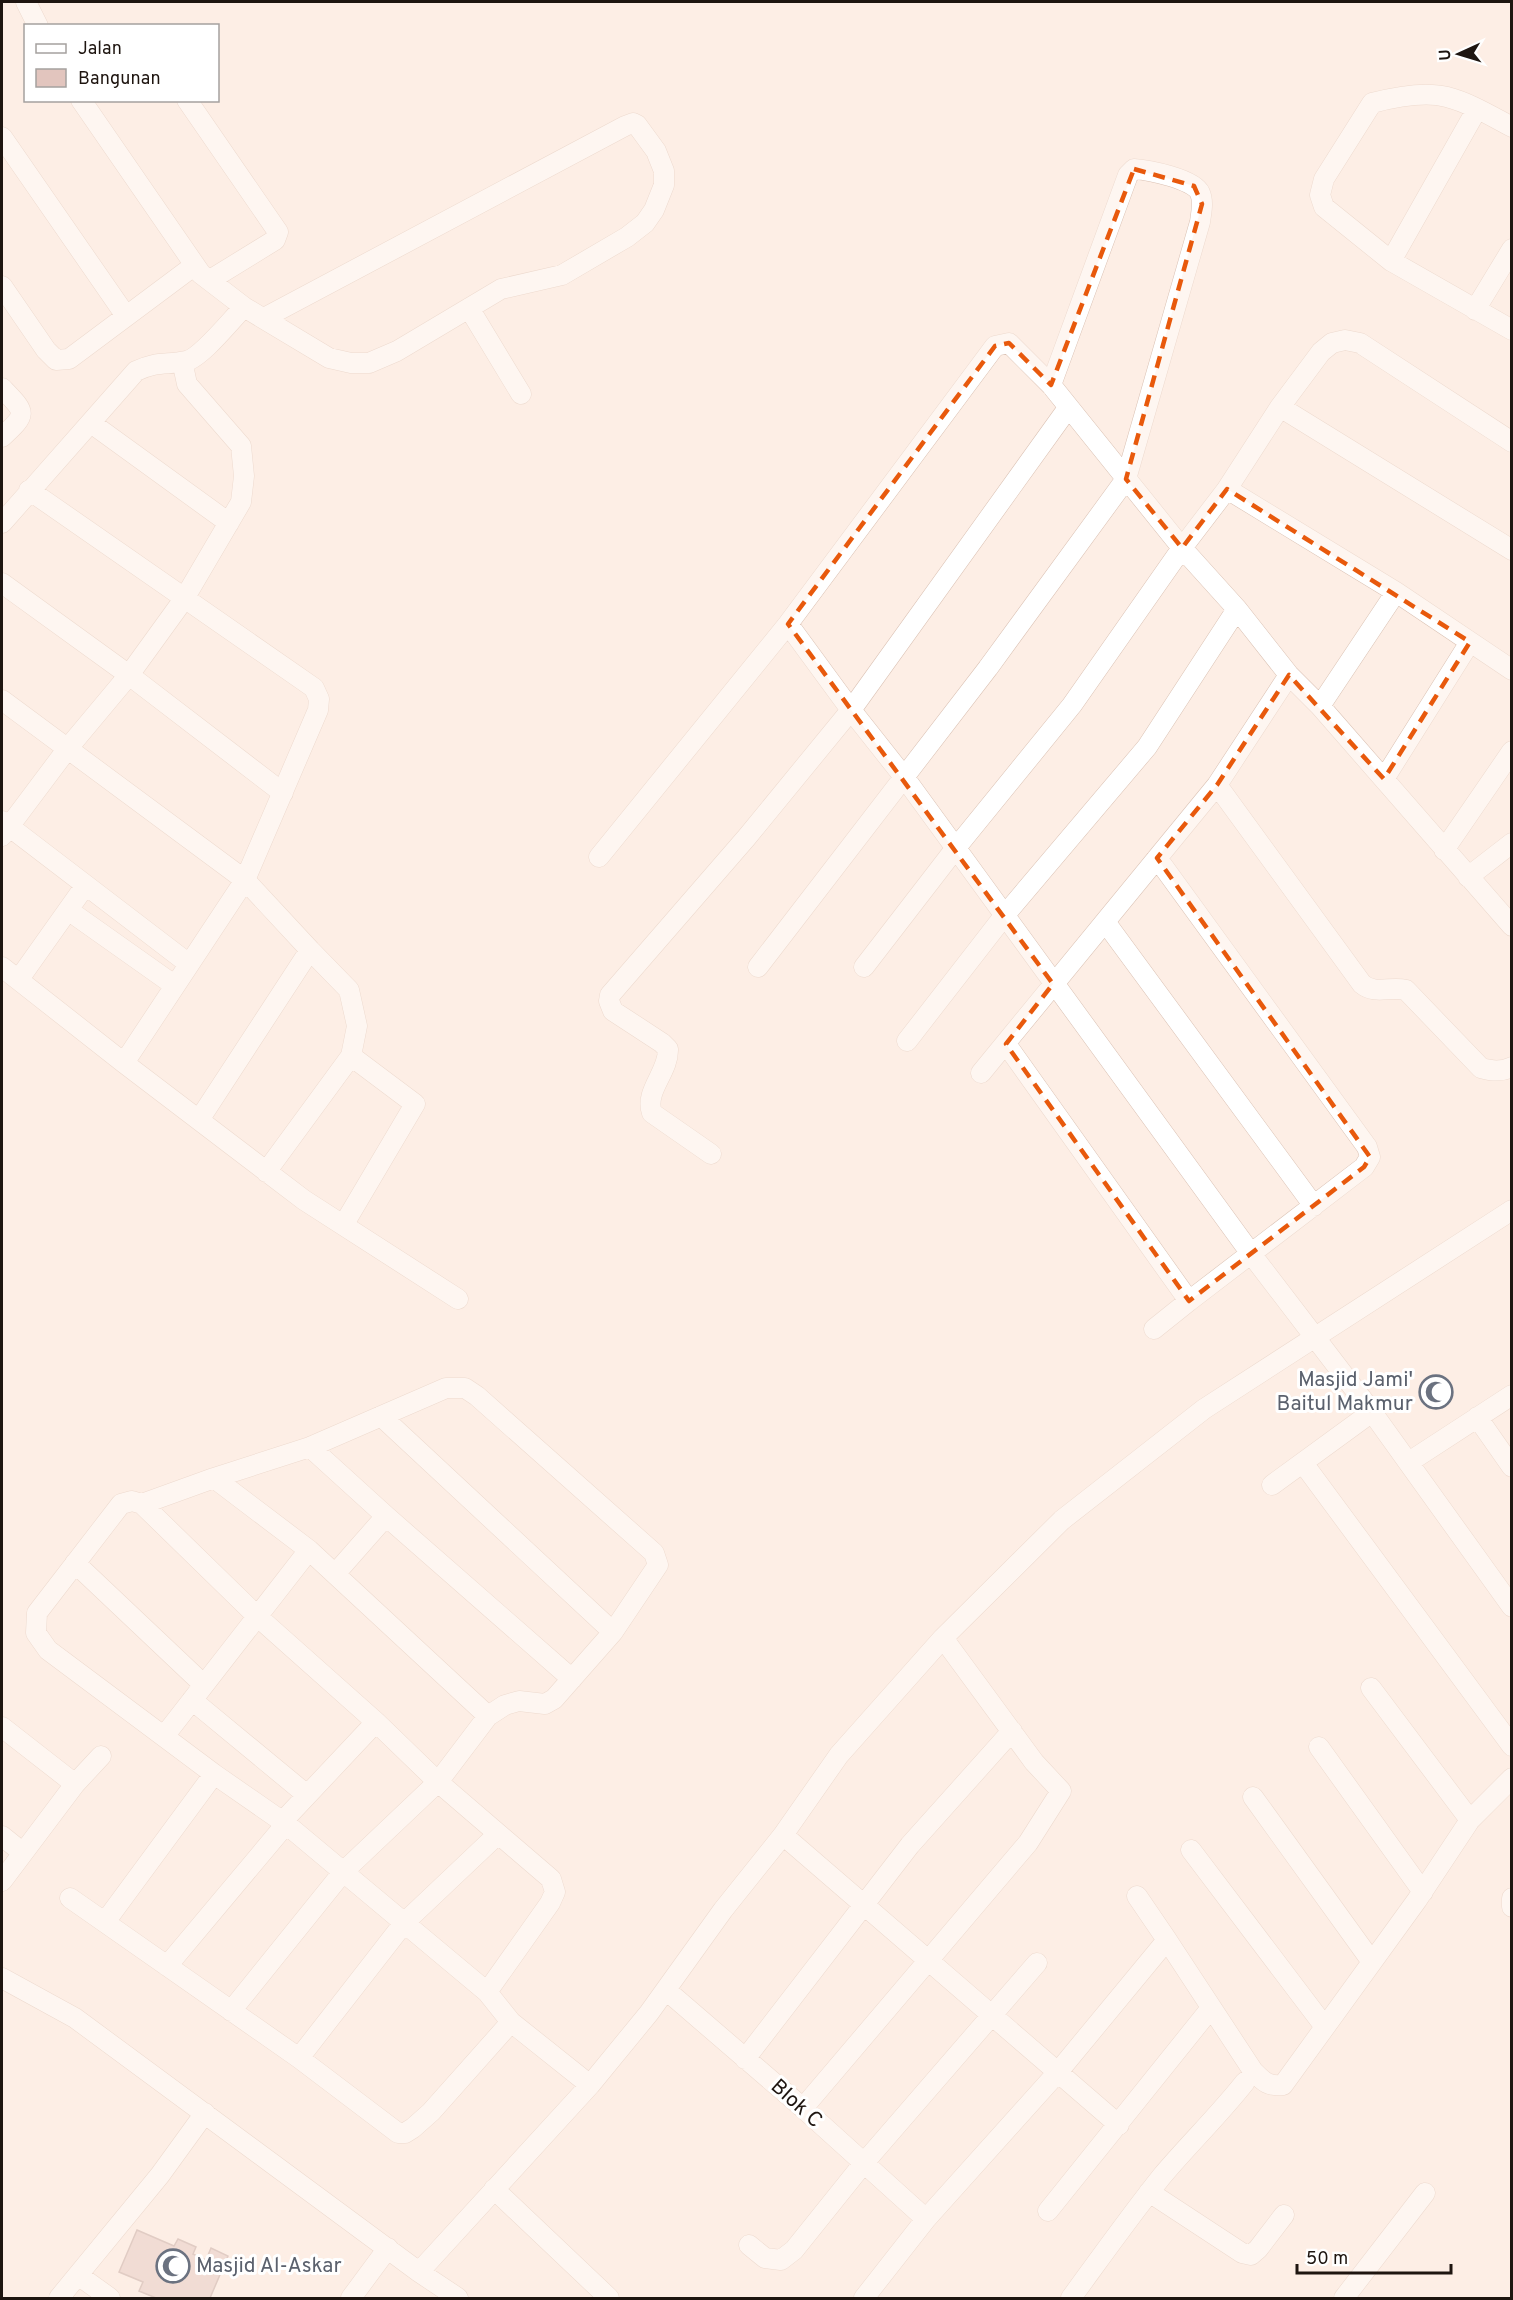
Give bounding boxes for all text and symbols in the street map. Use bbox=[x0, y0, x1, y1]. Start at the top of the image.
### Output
legend bbox=[24, 24, 219, 102]
north arrow bbox=[1429, 24, 1489, 84]
text: Jalan bbox=[78, 38, 122, 61]
text: U bbox=[1436, 49, 1456, 61]
text: Bangunan bbox=[78, 68, 161, 91]
place label: Masjid Jami' Baitul Makmur bbox=[1276, 1367, 1413, 1418]
mosque icon: Masjid Jami' Baitul Makmur bbox=[1418, 1374, 1454, 1410]
street label: Blok C bbox=[764, 2074, 828, 2134]
scale bar bbox=[1297, 2237, 1452, 2275]
mosque icon: Masjid Al-Askar bbox=[155, 2248, 191, 2284]
text: 50 m bbox=[1306, 2248, 1348, 2271]
place label: Masjid Al-Askar bbox=[196, 2253, 342, 2280]

